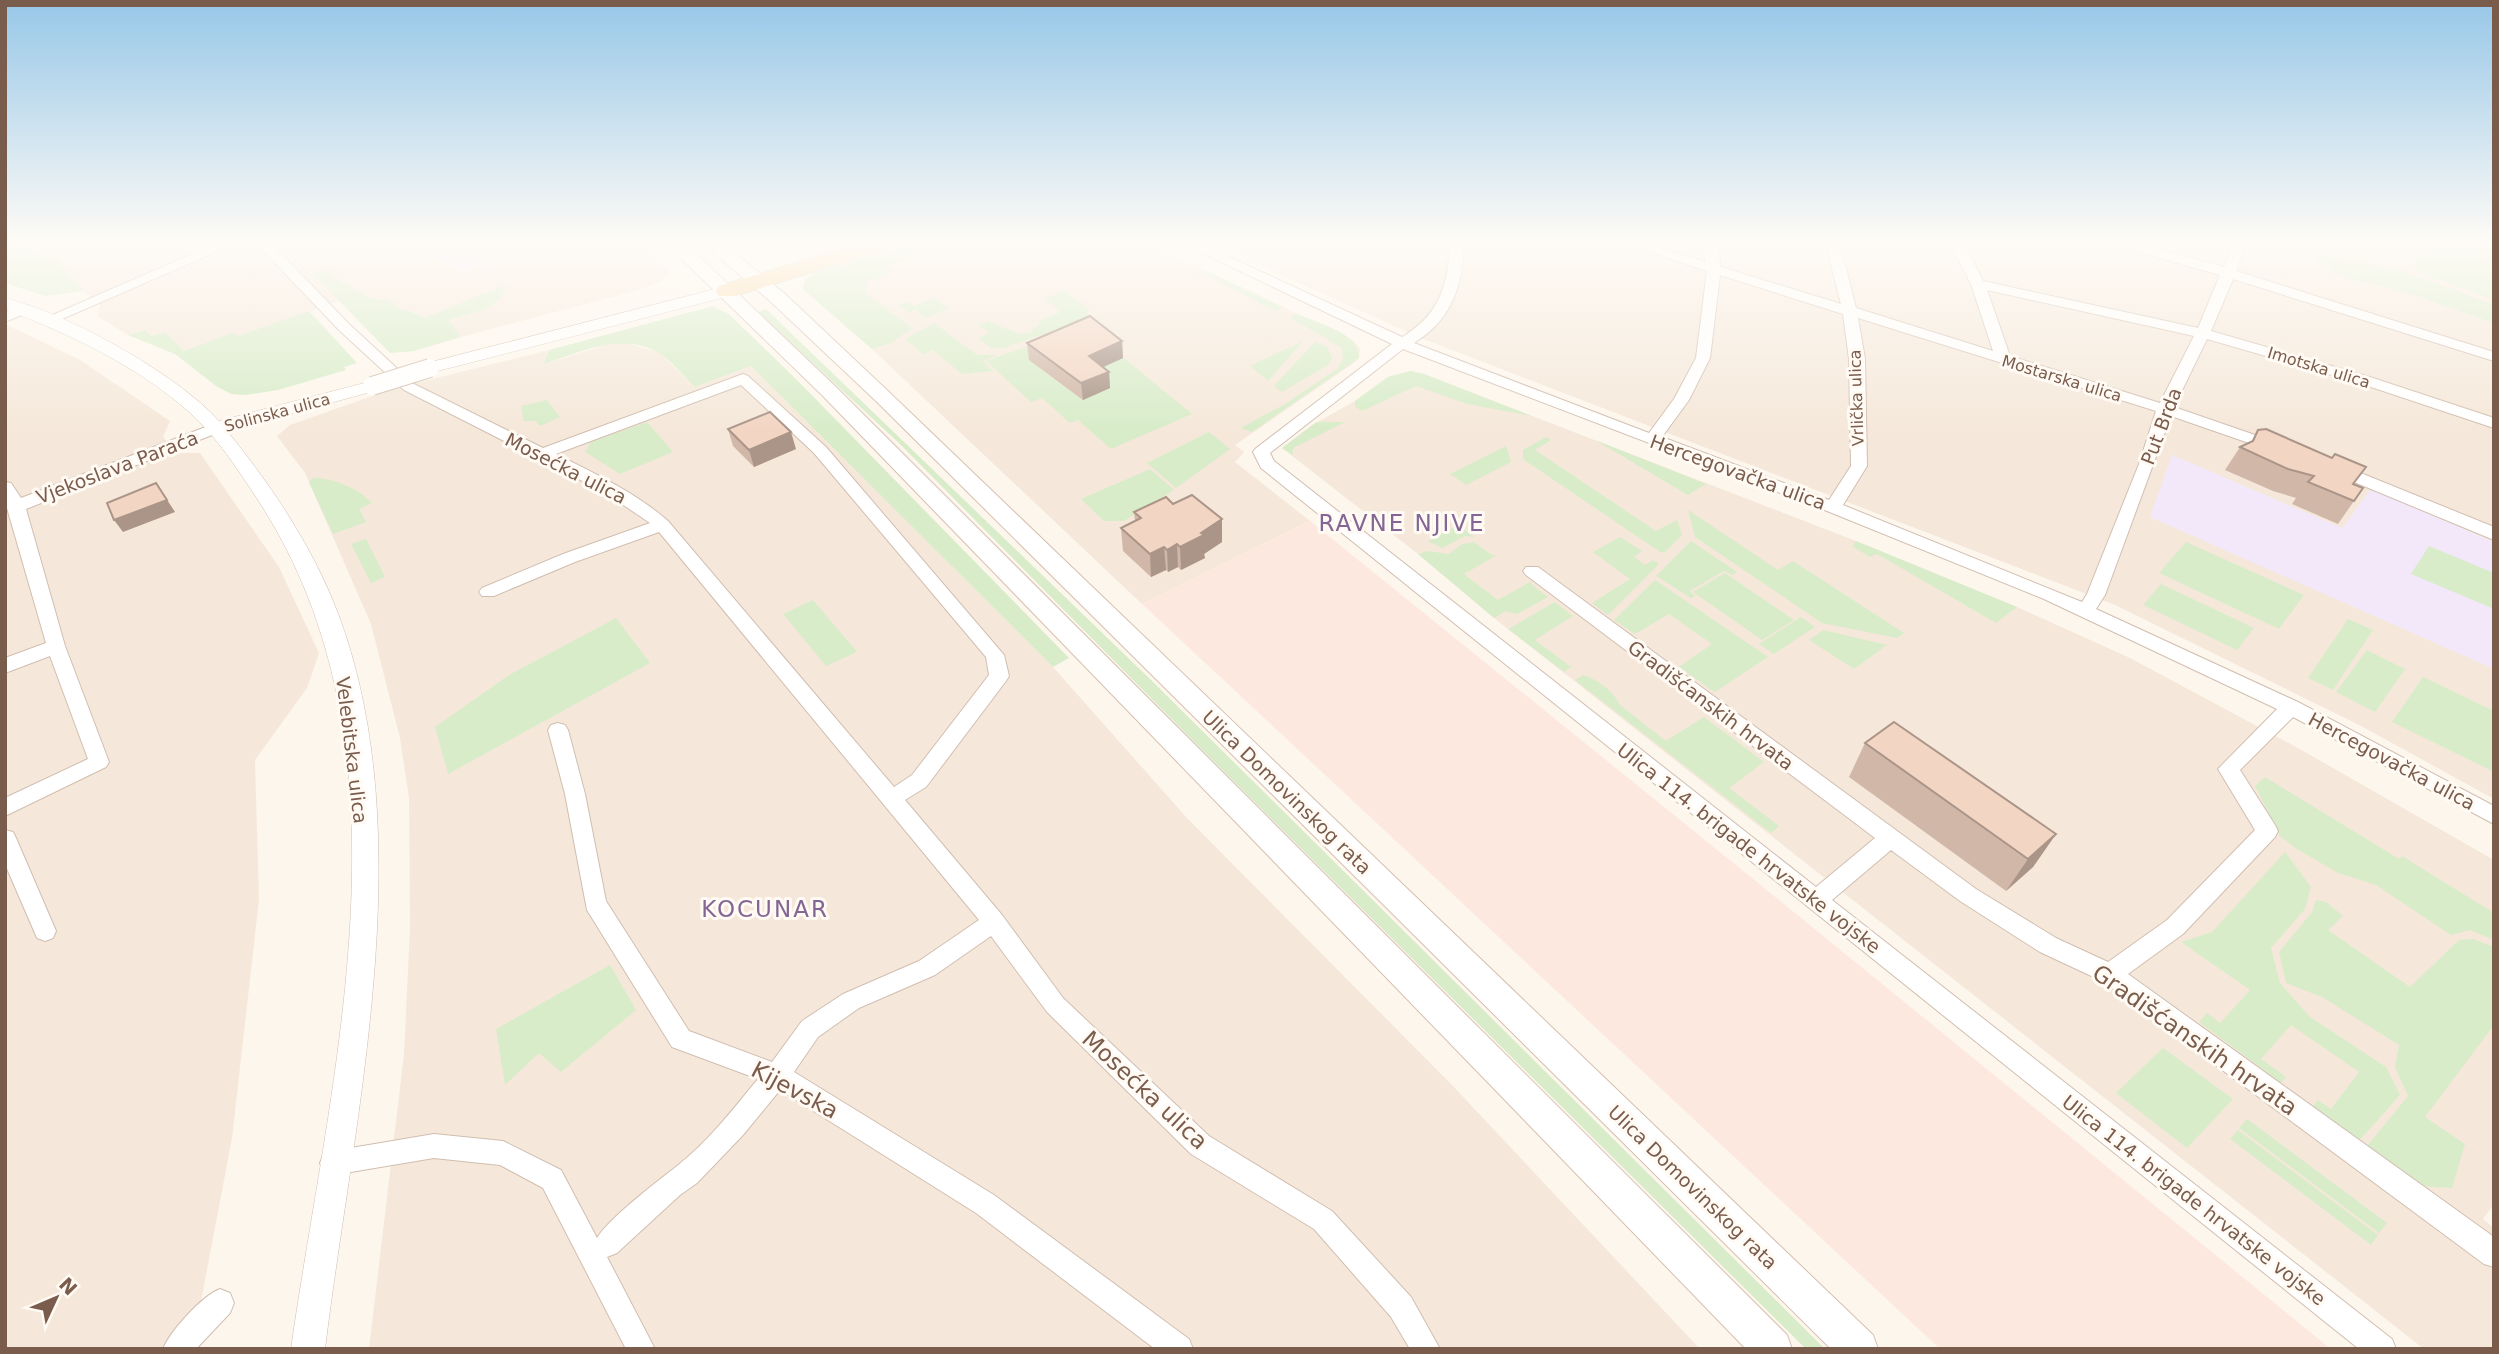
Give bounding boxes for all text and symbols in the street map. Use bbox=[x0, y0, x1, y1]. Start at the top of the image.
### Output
street label: Imotska ulica bbox=[2265, 343, 2372, 392]
street label: Vrlička ulica bbox=[1845, 349, 1868, 447]
street label: Mostarska ulica bbox=[2000, 351, 2124, 406]
street label: Put Brda bbox=[2136, 384, 2186, 468]
street label: Solinska ulica bbox=[222, 389, 332, 436]
street label: Vjekoslava Paraća bbox=[33, 426, 201, 508]
street label: Mosećka ulica bbox=[502, 428, 630, 508]
street label: Hercegovačka ulica bbox=[1647, 430, 1829, 514]
district label: RAVNE NJIVE bbox=[1318, 510, 1486, 536]
street label: Gradišćanskih hrvata bbox=[1624, 636, 1798, 774]
street label: Velebitska ulica bbox=[332, 675, 372, 825]
street label: Ulica Domovinskog rata bbox=[1198, 706, 1376, 878]
street label: Hercegovačka ulica bbox=[2305, 708, 2479, 814]
street label: Ulica 114. brigade hrvatske vojske bbox=[1613, 738, 1885, 958]
district label: KOCUNAR bbox=[701, 896, 829, 922]
street label: Gradišćanskih hrvata bbox=[2088, 959, 2302, 1121]
street label: Mosećka ulica bbox=[1077, 1026, 1213, 1154]
street label: Kijevska bbox=[747, 1056, 843, 1124]
street label: Ulica 114. brigade hrvatske vojske bbox=[2058, 1090, 2330, 1310]
street label: Ulica Domovinskog rata bbox=[1604, 1101, 1782, 1273]
north arrow bbox=[21, 1263, 91, 1333]
text: N bbox=[55, 1273, 82, 1300]

